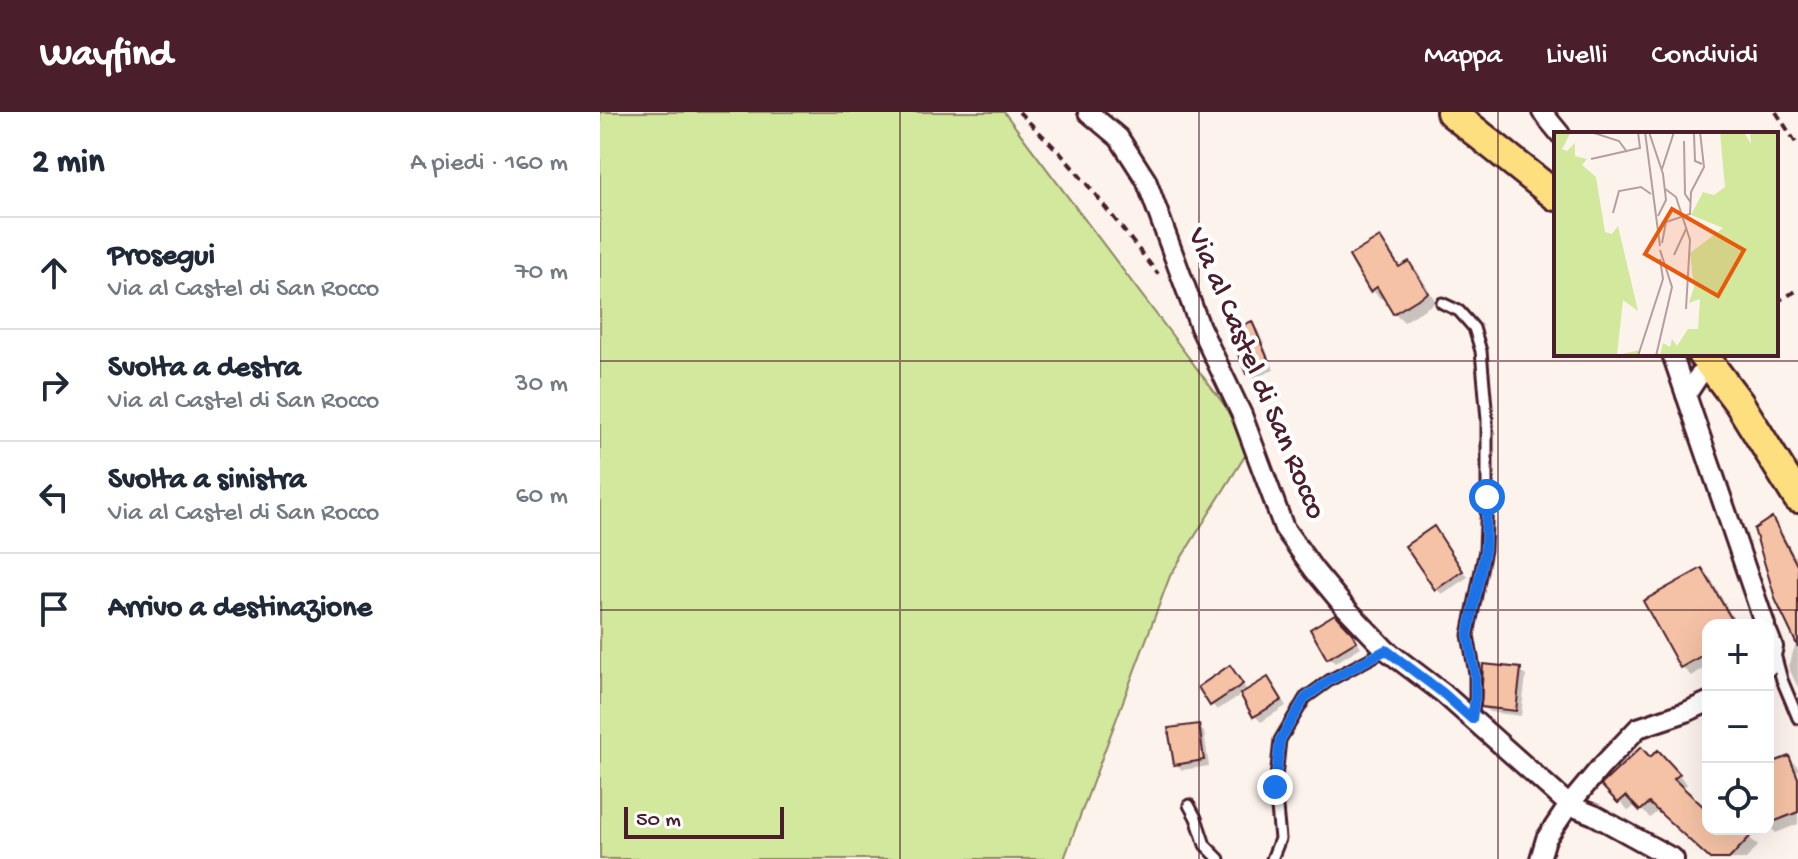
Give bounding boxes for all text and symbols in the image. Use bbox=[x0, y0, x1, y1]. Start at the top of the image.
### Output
text: Wayfind bbox=[40, 34, 172, 78]
text: Mappa bbox=[1424, 40, 1502, 73]
text: Livelli bbox=[1546, 40, 1608, 73]
text: Condividi bbox=[1652, 40, 1758, 73]
inset map bbox=[1554, 132, 1778, 356]
text: 2 min bbox=[32, 144, 104, 184]
text: A piedi · 160 m bbox=[410, 149, 568, 180]
street label: Via al Castel di San Rocco bbox=[1177, 222, 1332, 525]
text: Prosegui bbox=[108, 240, 215, 275]
icon: ahead bbox=[32, 251, 76, 295]
text: 70 m bbox=[515, 258, 568, 289]
text: Via al Castel di San Rocco bbox=[108, 275, 379, 306]
text: Svolta a destra bbox=[108, 352, 301, 387]
icon: right bbox=[32, 363, 76, 407]
text: 30 m bbox=[515, 370, 568, 401]
text: Via al Castel di San Rocco bbox=[108, 387, 379, 418]
text: Svolta a sinistra bbox=[108, 464, 306, 499]
icon: left bbox=[32, 475, 76, 519]
route start bbox=[1469, 479, 1505, 515]
text: 60 m bbox=[515, 482, 568, 513]
text: Via al Castel di San Rocco bbox=[108, 499, 379, 530]
icon: arrive bbox=[32, 587, 76, 631]
text: Arrivo a destinazione bbox=[108, 592, 372, 627]
map controls bbox=[1702, 619, 1774, 835]
button: + bbox=[1702, 619, 1774, 691]
button: − bbox=[1702, 691, 1774, 763]
button: locate bbox=[1702, 763, 1774, 835]
route end bbox=[1257, 769, 1293, 805]
scale bar bbox=[624, 803, 784, 839]
text: 50 m bbox=[636, 808, 681, 834]

